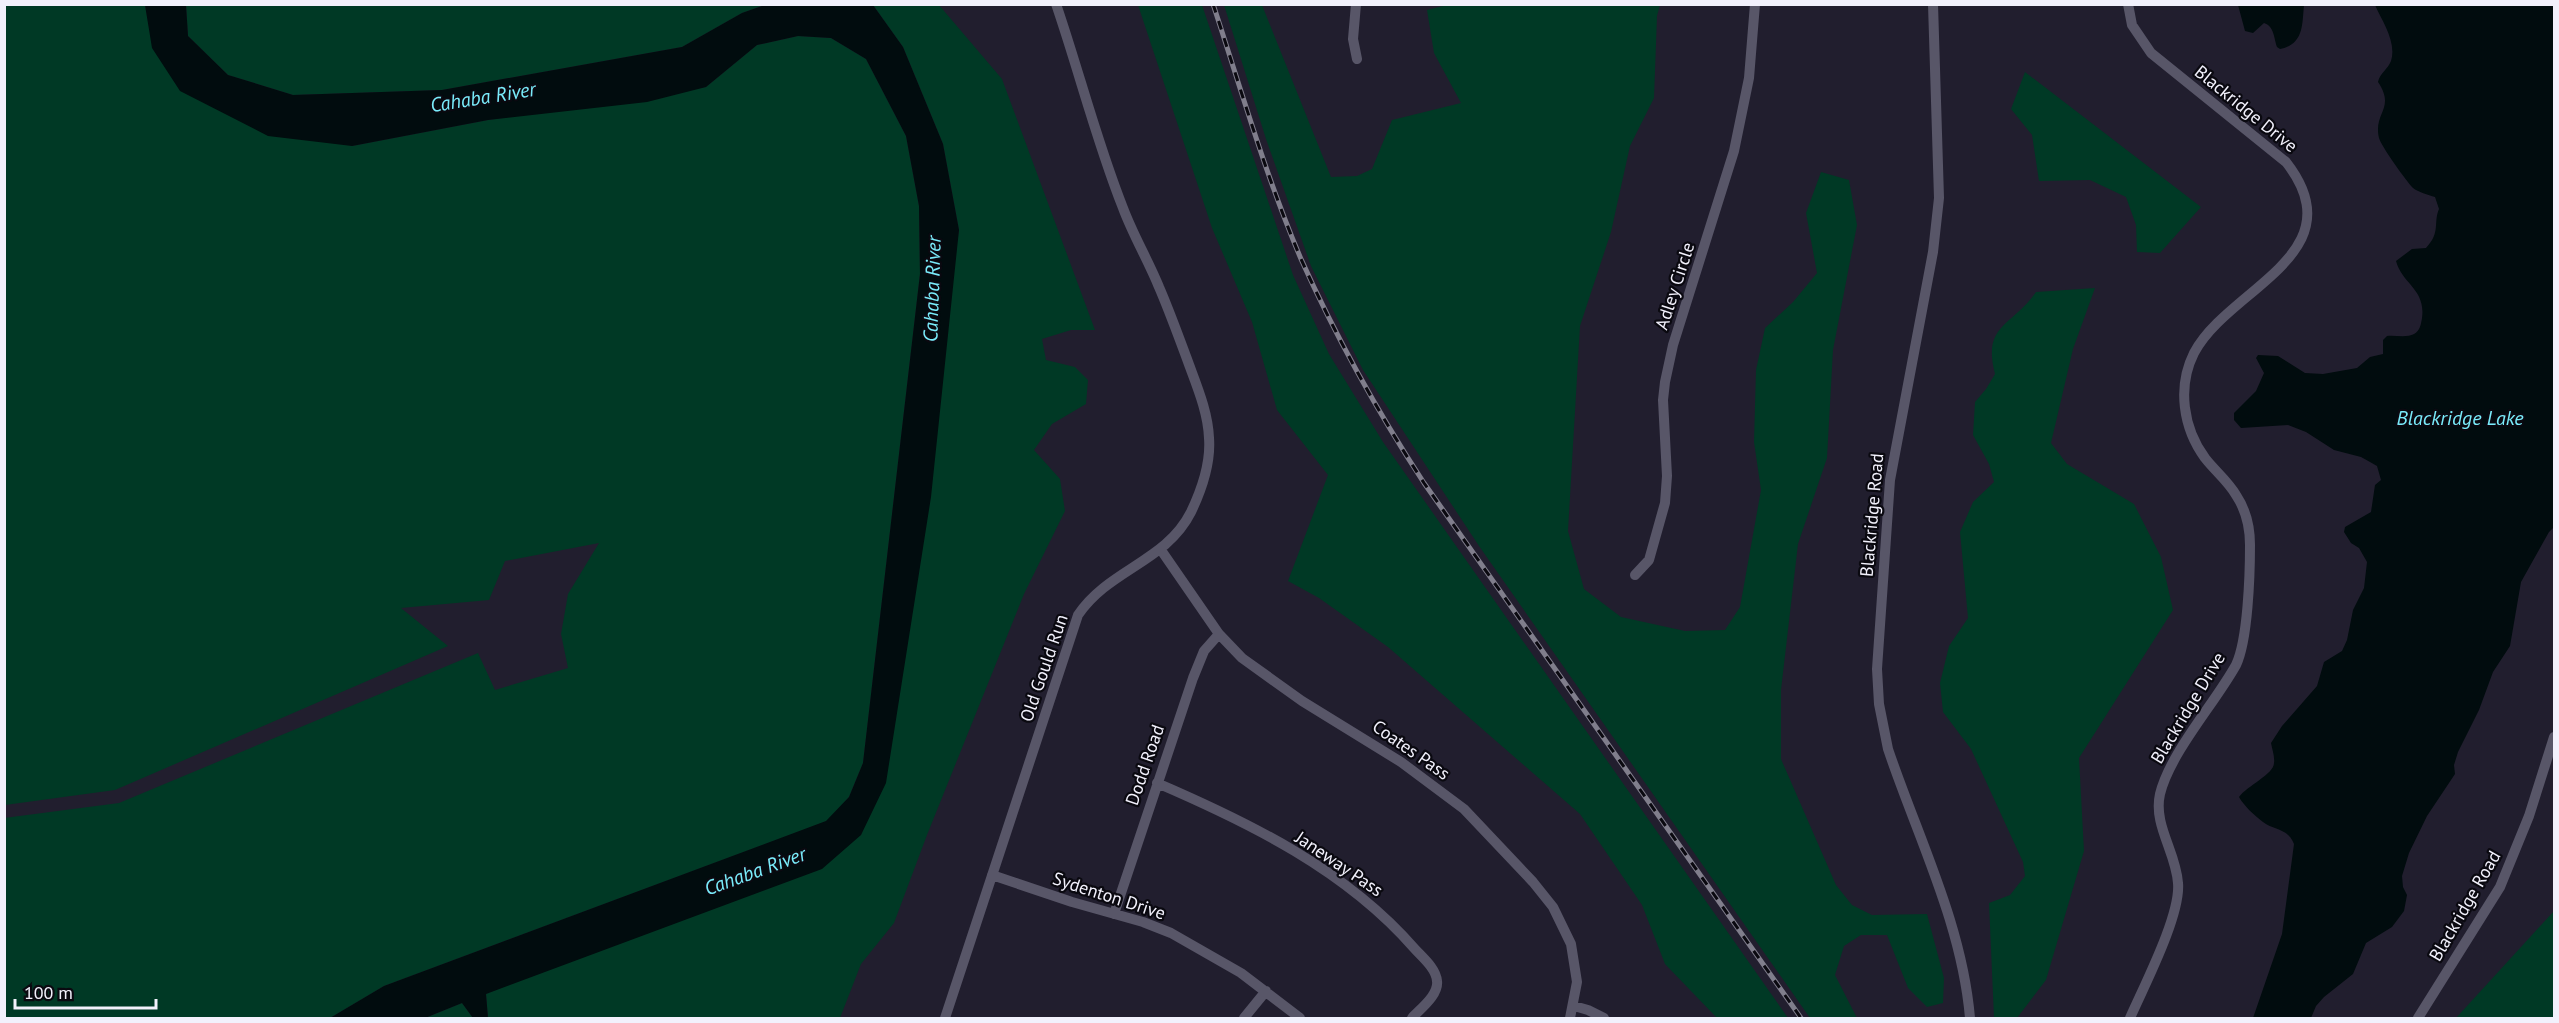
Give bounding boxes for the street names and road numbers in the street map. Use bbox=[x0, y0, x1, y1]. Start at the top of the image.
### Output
street label: Blackridge Drive bbox=[2190, 60, 2303, 157]
street label: Adley Circle bbox=[1650, 239, 1699, 332]
street label: Blackridge Road bbox=[1855, 452, 1888, 578]
street label: Old Gould Run bbox=[1014, 611, 1073, 725]
street label: Blackridge Drive bbox=[2145, 648, 2230, 768]
street label: Coates Pass bbox=[1368, 715, 1454, 785]
street label: Dodd Road bbox=[1120, 722, 1169, 808]
street label: Janeway Pass bbox=[1290, 825, 1388, 901]
street label: Blackridge Road bbox=[2424, 846, 2505, 965]
street label: Sydenton Drive bbox=[1050, 866, 1168, 925]

